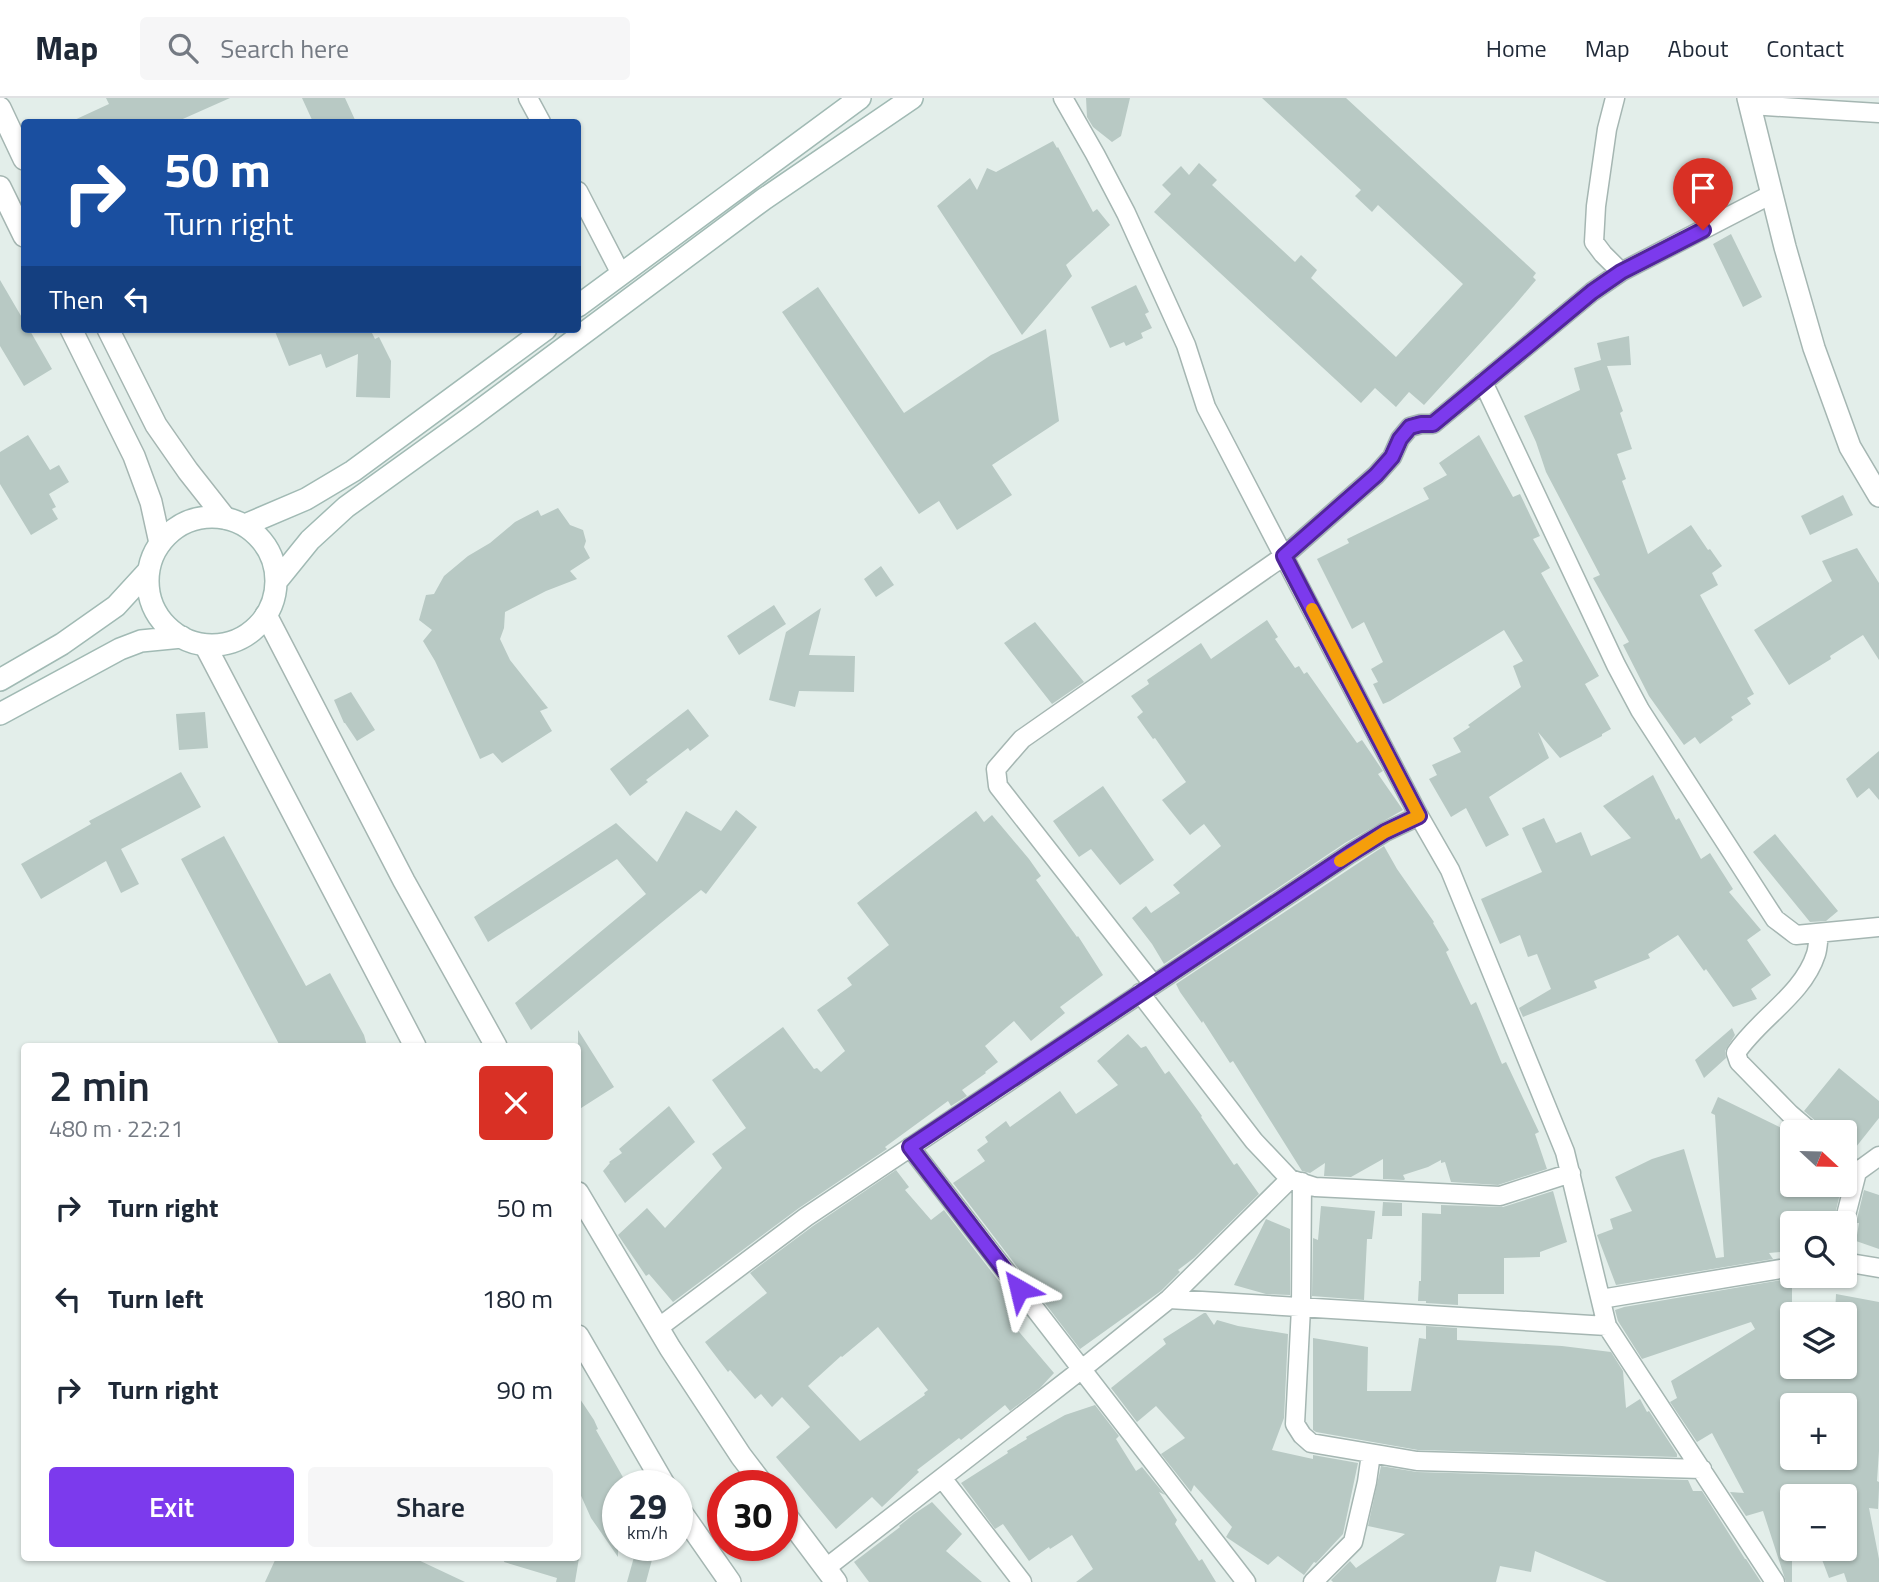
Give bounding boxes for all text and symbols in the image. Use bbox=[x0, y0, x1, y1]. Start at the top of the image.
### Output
search box bbox=[140, 17, 630, 80]
text: Map bbox=[35, 23, 98, 73]
icon: search bbox=[164, 29, 202, 67]
text: Search here bbox=[220, 29, 349, 68]
text: Home bbox=[1486, 30, 1547, 66]
text: Map bbox=[1585, 30, 1630, 66]
text: About bbox=[1668, 30, 1728, 66]
text: Contact bbox=[1766, 30, 1844, 66]
text: 50 m bbox=[164, 131, 271, 206]
icon: right bbox=[49, 147, 140, 238]
pin bbox=[1673, 158, 1733, 230]
icon: arrive bbox=[1684, 169, 1722, 207]
text: Turn right bbox=[164, 199, 293, 247]
text: Then bbox=[49, 280, 104, 319]
icon: left bbox=[118, 280, 156, 318]
text: 2 min bbox=[49, 1053, 150, 1117]
button: close bbox=[479, 1066, 553, 1140]
text: 480 m · 22:21 bbox=[49, 1111, 184, 1146]
north arrow bbox=[1780, 1120, 1857, 1197]
map controls bbox=[1780, 1120, 1857, 1561]
text: Turn right bbox=[108, 1188, 219, 1227]
text: 50 m bbox=[496, 1188, 553, 1227]
icon: right bbox=[49, 1189, 87, 1227]
button: search bbox=[1780, 1211, 1857, 1288]
position arrow bbox=[982, 1252, 1056, 1326]
text: Turn left bbox=[108, 1279, 203, 1318]
text: 180 m bbox=[482, 1279, 553, 1318]
icon: left bbox=[49, 1280, 87, 1318]
button: layers bbox=[1780, 1302, 1857, 1379]
text: Turn right bbox=[108, 1370, 219, 1409]
text: 90 m bbox=[496, 1370, 553, 1409]
icon: right bbox=[49, 1371, 87, 1409]
button: + bbox=[1780, 1393, 1857, 1470]
button: Exit bbox=[49, 1467, 294, 1547]
button: Share bbox=[308, 1467, 553, 1547]
speed limit sign: 30 bbox=[707, 1470, 798, 1561]
text: 29 bbox=[628, 1479, 667, 1533]
button: − bbox=[1780, 1484, 1857, 1561]
text: km/h bbox=[627, 1519, 668, 1546]

